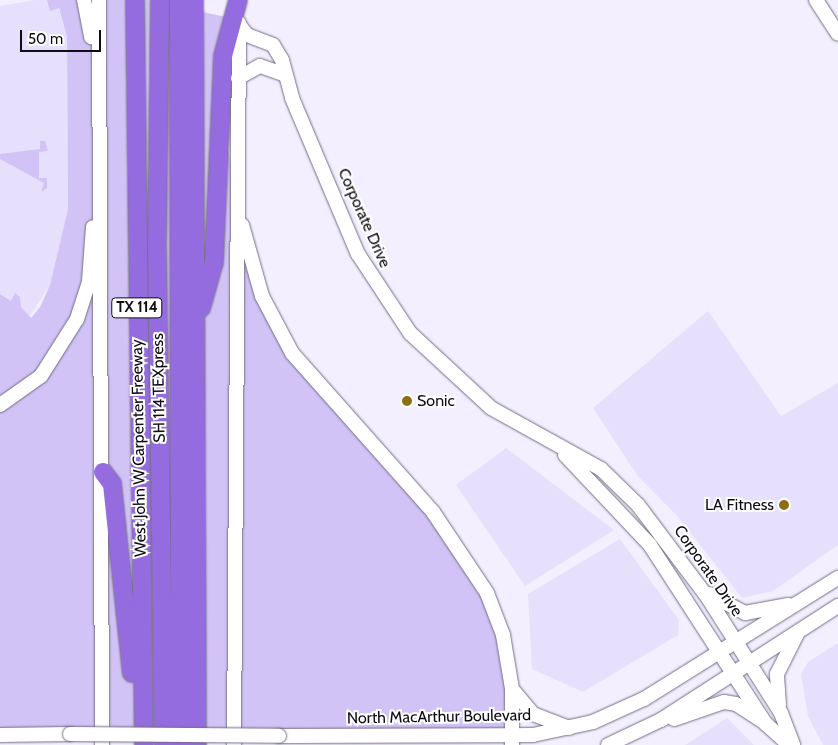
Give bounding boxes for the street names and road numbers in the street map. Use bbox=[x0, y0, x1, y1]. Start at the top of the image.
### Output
street label: Corporate Drive bbox=[334, 165, 394, 271]
road number: TX 114 bbox=[111, 296, 163, 320]
street label: SH 114 TEXpress bbox=[148, 333, 170, 443]
street label: West John W Carpenter Freeway bbox=[128, 339, 150, 557]
street label: Corporate Drive bbox=[670, 522, 746, 620]
street label: North MacArthur Boulevard bbox=[347, 706, 531, 728]

